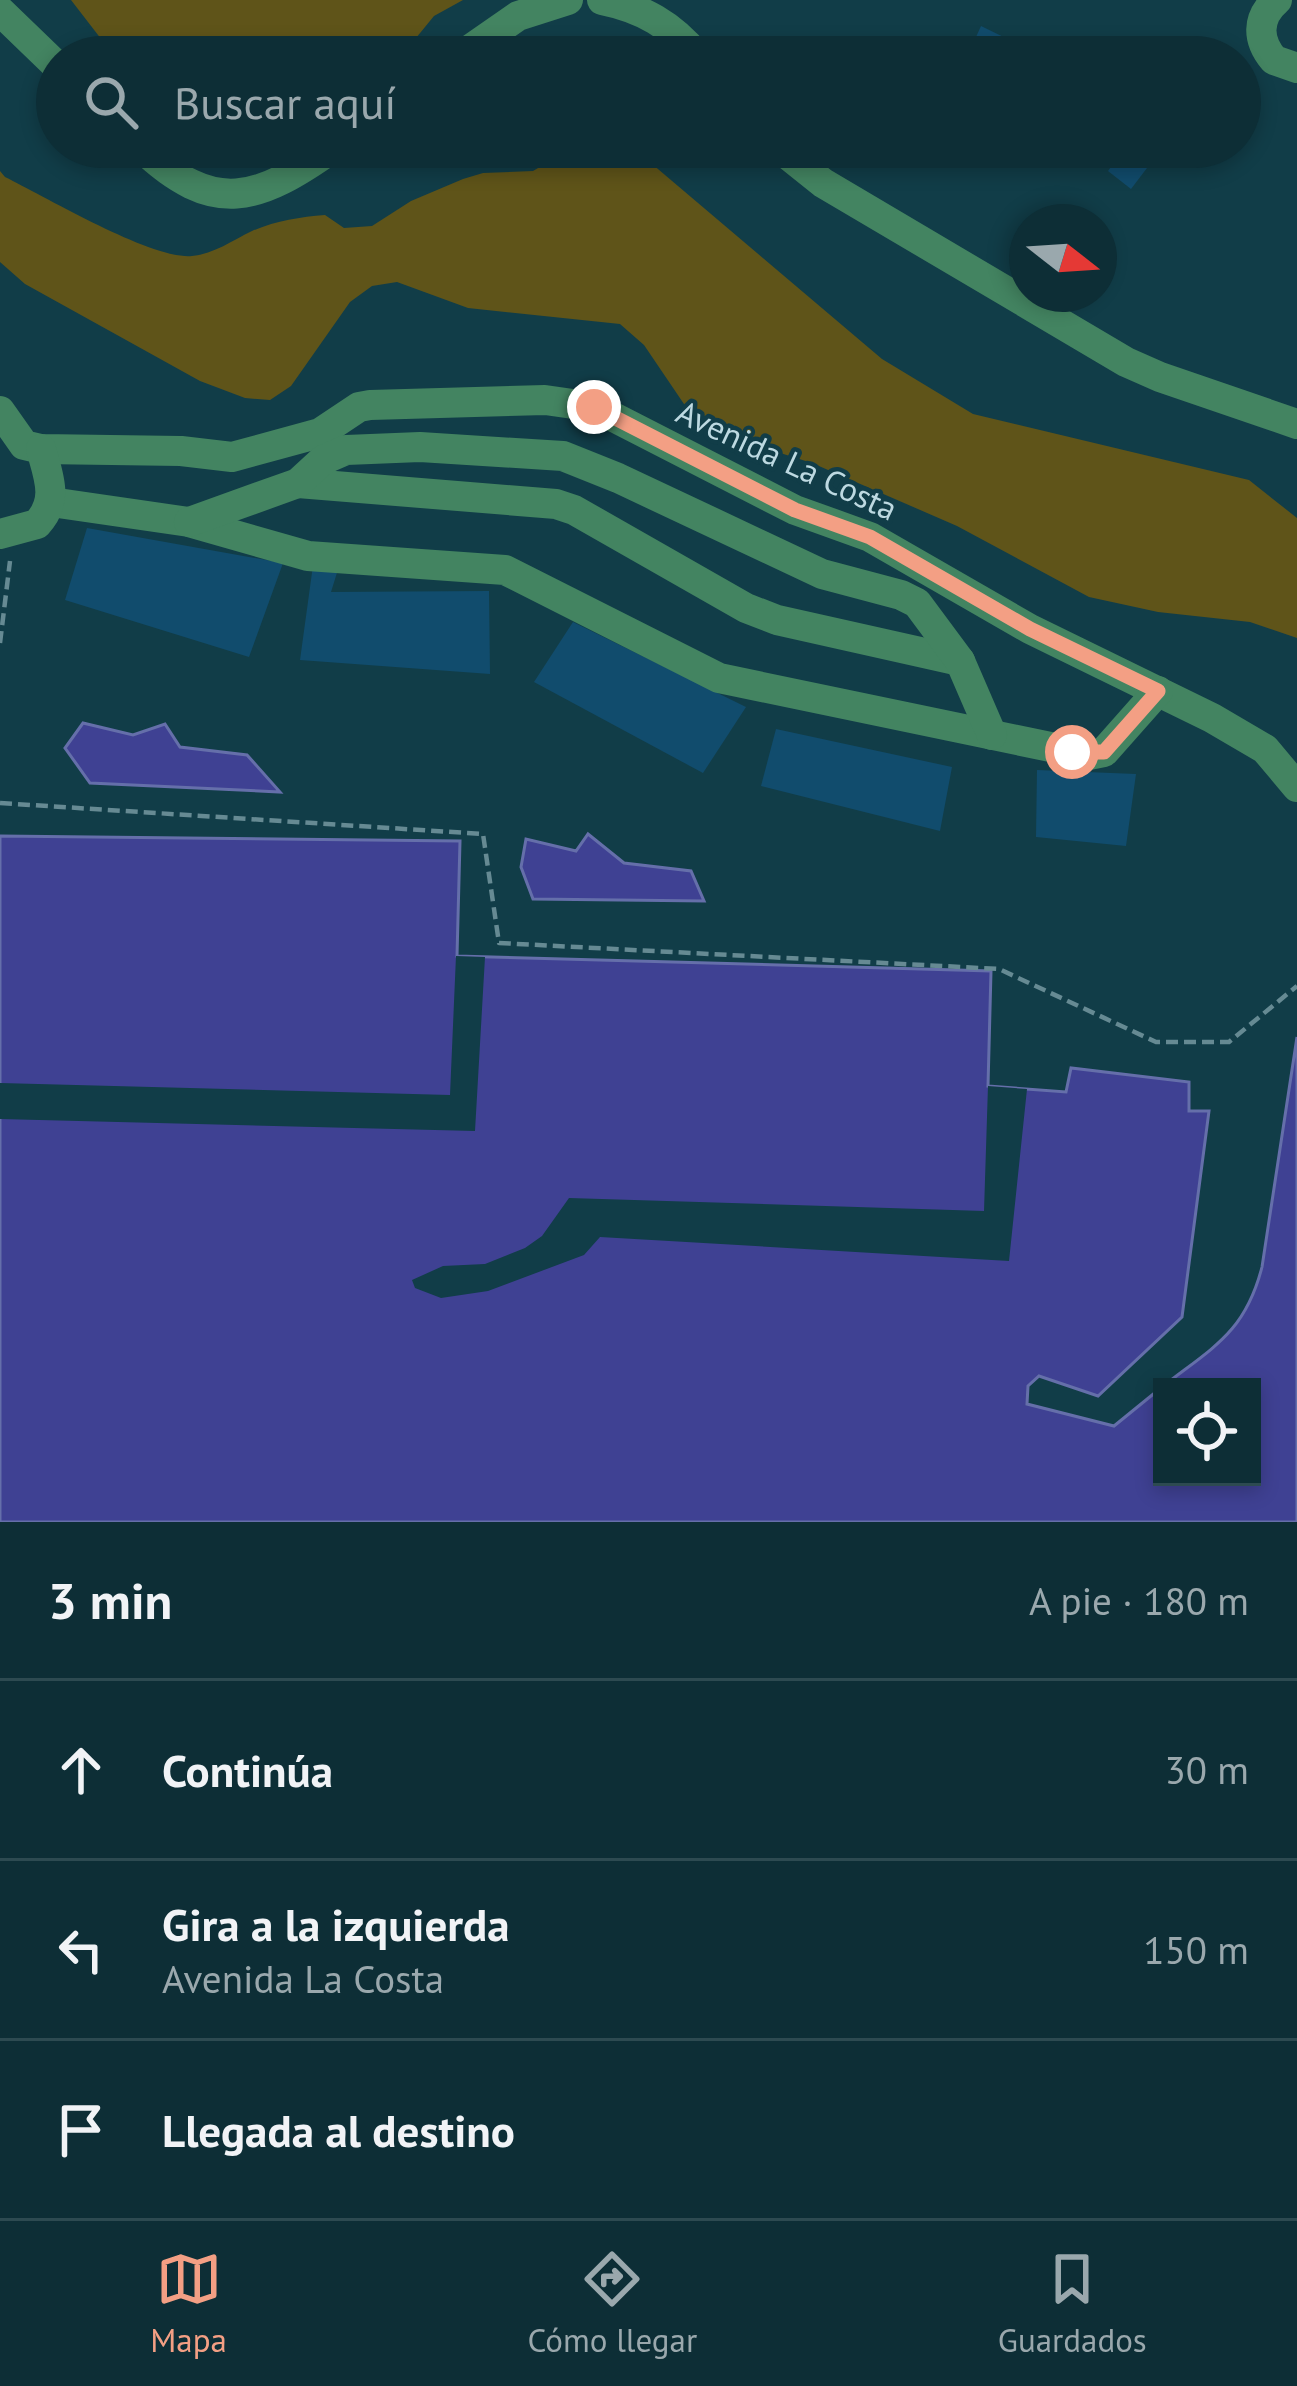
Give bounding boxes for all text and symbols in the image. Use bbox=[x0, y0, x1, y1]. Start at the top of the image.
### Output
search box bbox=[36, 36, 1261, 168]
icon: search bbox=[78, 69, 144, 135]
text: Buscar aquí bbox=[174, 73, 396, 131]
north arrow bbox=[1009, 204, 1117, 312]
route end bbox=[567, 380, 621, 434]
street label: Avenida La Costa bbox=[670, 390, 904, 529]
route start bbox=[1045, 725, 1099, 779]
map controls bbox=[1153, 1378, 1261, 1486]
button: locate bbox=[1153, 1378, 1261, 1486]
text: 3 min bbox=[48, 1567, 172, 1633]
text: A pie · 180 m bbox=[1029, 1575, 1249, 1626]
icon: ahead bbox=[48, 1737, 114, 1803]
text: Continúa bbox=[162, 1741, 333, 1799]
text: 30 m bbox=[1164, 1744, 1249, 1795]
text: Gira a la izquierda bbox=[162, 1895, 510, 1953]
icon: left bbox=[48, 1917, 114, 1983]
text: 150 m bbox=[1143, 1924, 1249, 1975]
text: Avenida La Costa bbox=[162, 1953, 444, 2004]
icon: arrive bbox=[48, 2097, 114, 2163]
text: Llegada al destino bbox=[162, 2101, 515, 2159]
tab: Mapa bbox=[150, 2246, 227, 2361]
tab: Cómo llegar bbox=[528, 2246, 697, 2361]
tab: Guardados bbox=[998, 2246, 1147, 2361]

